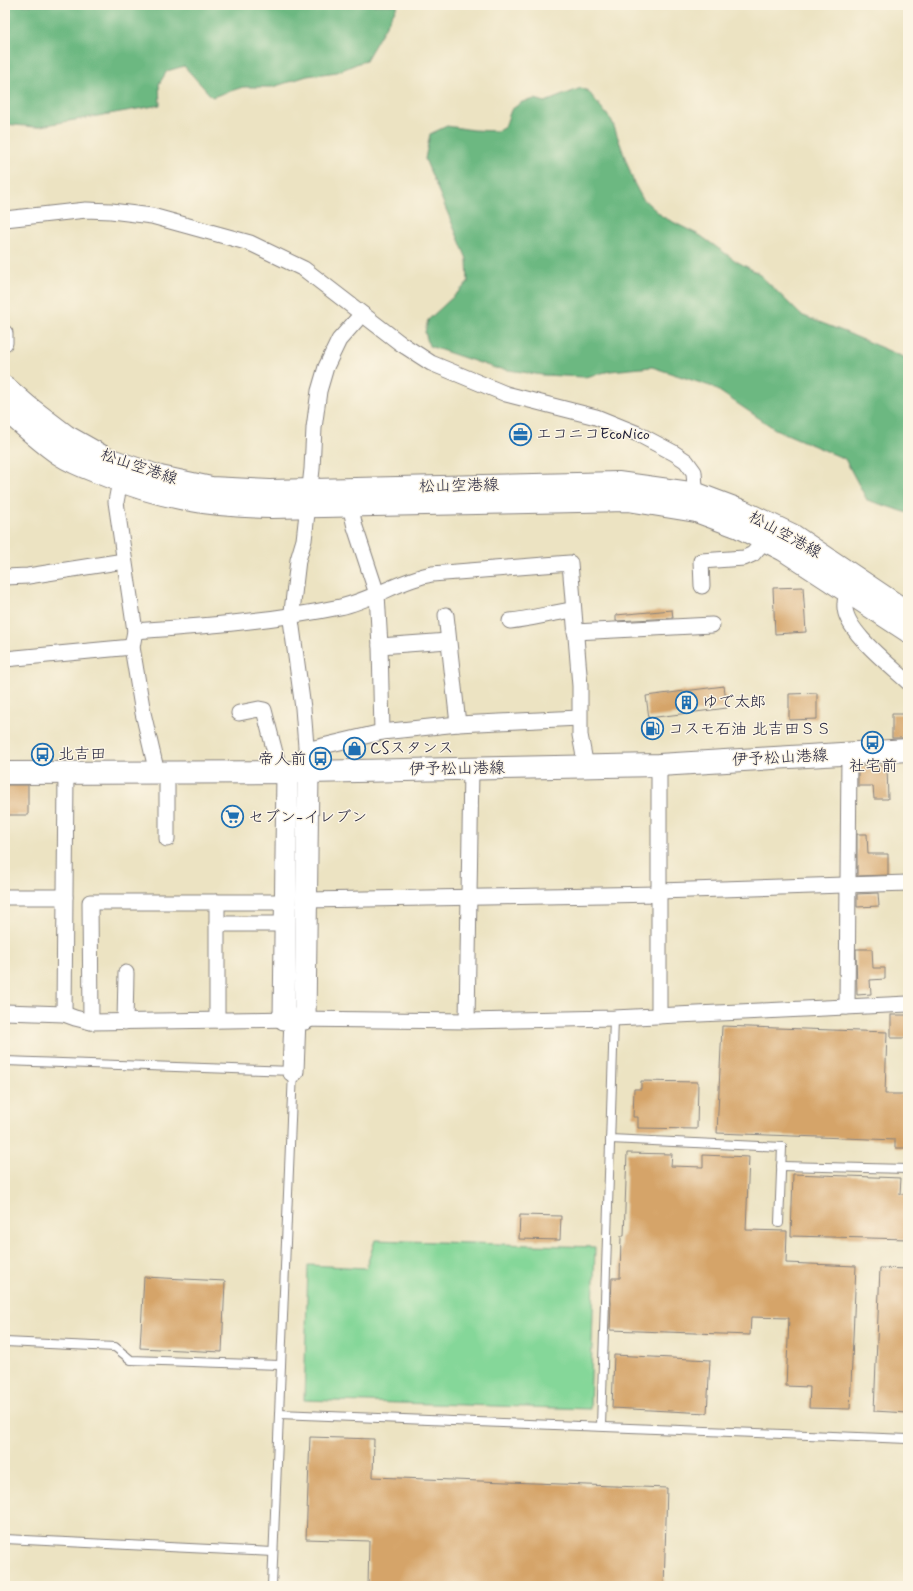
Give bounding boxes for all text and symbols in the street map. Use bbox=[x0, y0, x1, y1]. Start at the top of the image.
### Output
office icon: エコニコEcoNico bbox=[508, 421, 534, 447]
place label: エコニコEcoNico bbox=[536, 424, 650, 445]
street label: 松山空港線 bbox=[98, 444, 180, 490]
street label: 松山空港線 bbox=[419, 475, 499, 497]
street label: 松山空港線 bbox=[745, 506, 825, 564]
building icon: ゆで太郎 bbox=[674, 689, 700, 715]
place label: ゆで太郎 bbox=[702, 692, 766, 713]
fuel station icon: コスモ石油 北吉田ＳＳ bbox=[640, 716, 666, 742]
place label: コスモ石油 北吉田ＳＳ bbox=[668, 719, 832, 740]
bus stop icon: 社宅前 bbox=[860, 729, 886, 755]
shop icon: CSスタンス bbox=[342, 735, 368, 761]
place label: CSスタンス bbox=[370, 738, 454, 759]
bus stop icon: 北吉田 bbox=[29, 741, 55, 767]
place label: 北吉田 bbox=[58, 744, 106, 765]
street label: 伊予松山港線 bbox=[732, 745, 828, 771]
bus stop icon: 帝人前 bbox=[308, 746, 334, 772]
place label: 帝人前 bbox=[258, 749, 306, 770]
place label: 社宅前 bbox=[849, 756, 897, 777]
street label: 伊予松山港線 bbox=[409, 758, 505, 780]
supermarket icon: セブン-イレブン bbox=[220, 804, 246, 830]
place label: セブン-イレブン bbox=[248, 807, 367, 828]

